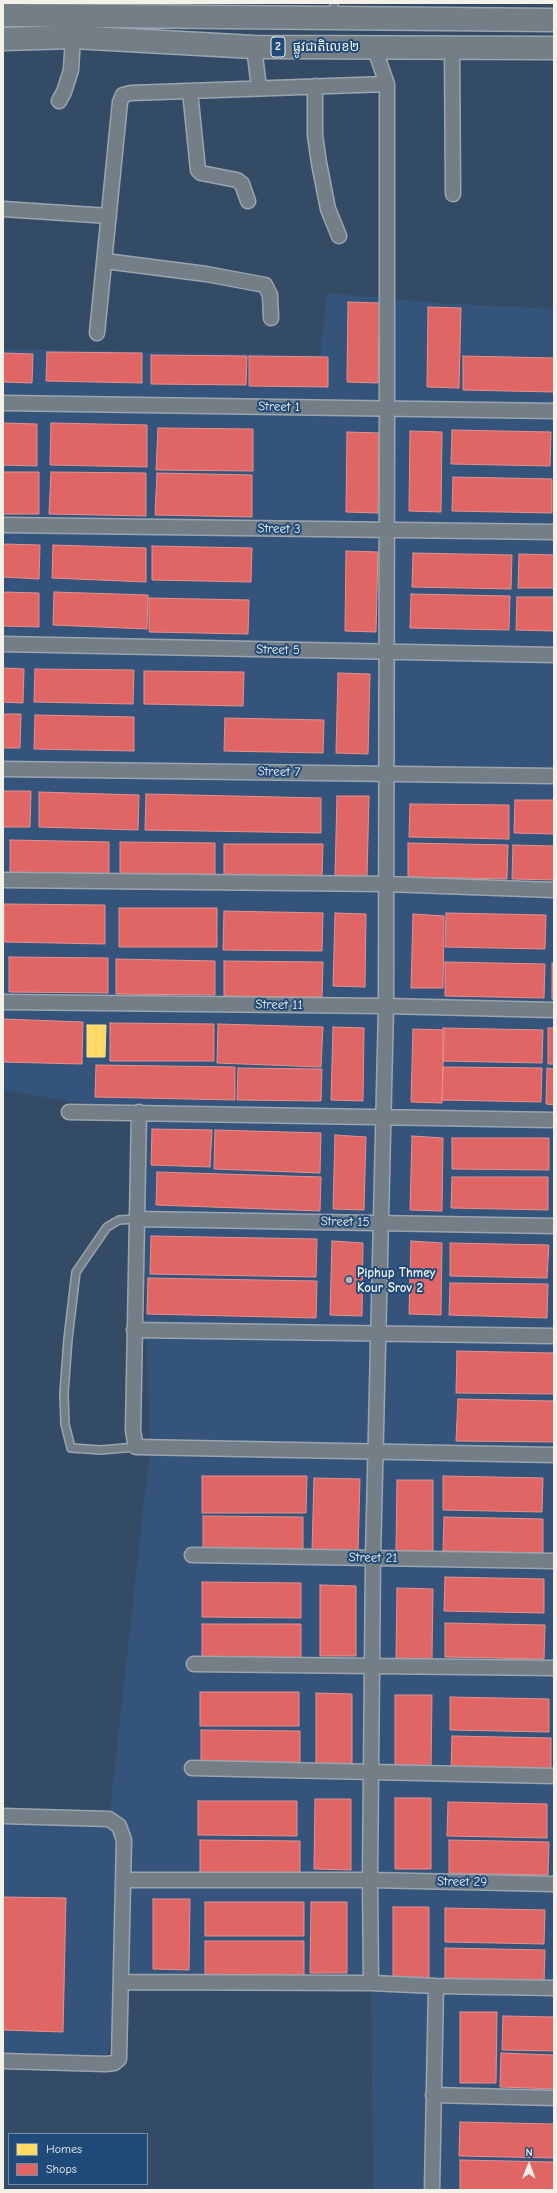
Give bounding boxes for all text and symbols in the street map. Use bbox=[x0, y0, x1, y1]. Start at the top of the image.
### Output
road number: 2 bbox=[271, 37, 285, 57]
street label: ផ្លូវជាតិលេខ២ bbox=[293, 39, 359, 55]
street label: Street 1 bbox=[258, 399, 300, 415]
street label: Street 3 bbox=[257, 521, 301, 537]
street label: Street 5 bbox=[256, 642, 300, 658]
street label: Street 7 bbox=[257, 764, 301, 780]
street label: Street 11 bbox=[255, 997, 303, 1013]
street label: Street 15 bbox=[320, 1214, 370, 1230]
place label: Piphup Thmey Kour Srov 2 bbox=[357, 1265, 435, 1296]
marker: Piphup Thmey Kour Srov 2 bbox=[344, 1275, 354, 1285]
street label: Street 21 bbox=[348, 1550, 398, 1566]
street label: Street 29 bbox=[437, 1874, 487, 1890]
legend bbox=[8, 2133, 148, 2185]
text: Homes bbox=[46, 2142, 82, 2156]
north arrow bbox=[509, 2145, 549, 2185]
text: N bbox=[526, 2146, 533, 2159]
text: Shops bbox=[46, 2162, 77, 2176]

